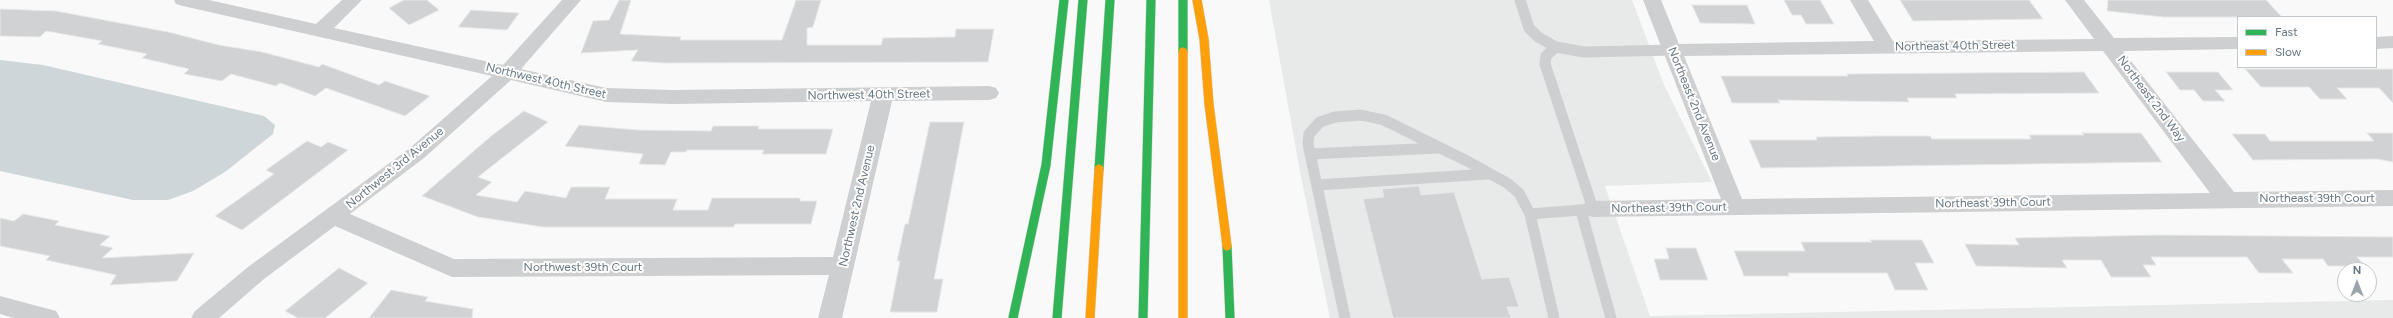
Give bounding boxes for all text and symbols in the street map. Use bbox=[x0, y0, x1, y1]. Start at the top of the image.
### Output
legend bbox=[2237, 16, 2377, 68]
text: Fast bbox=[2275, 25, 2298, 39]
street label: Northeast 40th Street bbox=[1895, 38, 2015, 54]
street label: Northeast 2nd Avenue bbox=[1665, 45, 1723, 163]
text: Slow bbox=[2275, 45, 2301, 59]
street label: Northeast 2nd Way bbox=[2114, 53, 2188, 145]
street label: Northwest 40th Street bbox=[484, 60, 608, 102]
street label: Northwest 40th Street bbox=[807, 87, 931, 103]
street label: Northwest 3rd Avenue bbox=[343, 124, 447, 212]
street label: Northwest 2nd Avenue bbox=[836, 144, 878, 268]
street label: Northeast 39th Court bbox=[2259, 191, 2375, 205]
street label: Northeast 39th Court bbox=[1935, 195, 2051, 211]
street label: Northeast 39th Court bbox=[1611, 200, 1727, 216]
street label: Northwest 39th Court bbox=[524, 260, 642, 274]
north arrow bbox=[2337, 262, 2377, 302]
text: N bbox=[2353, 264, 2361, 277]

